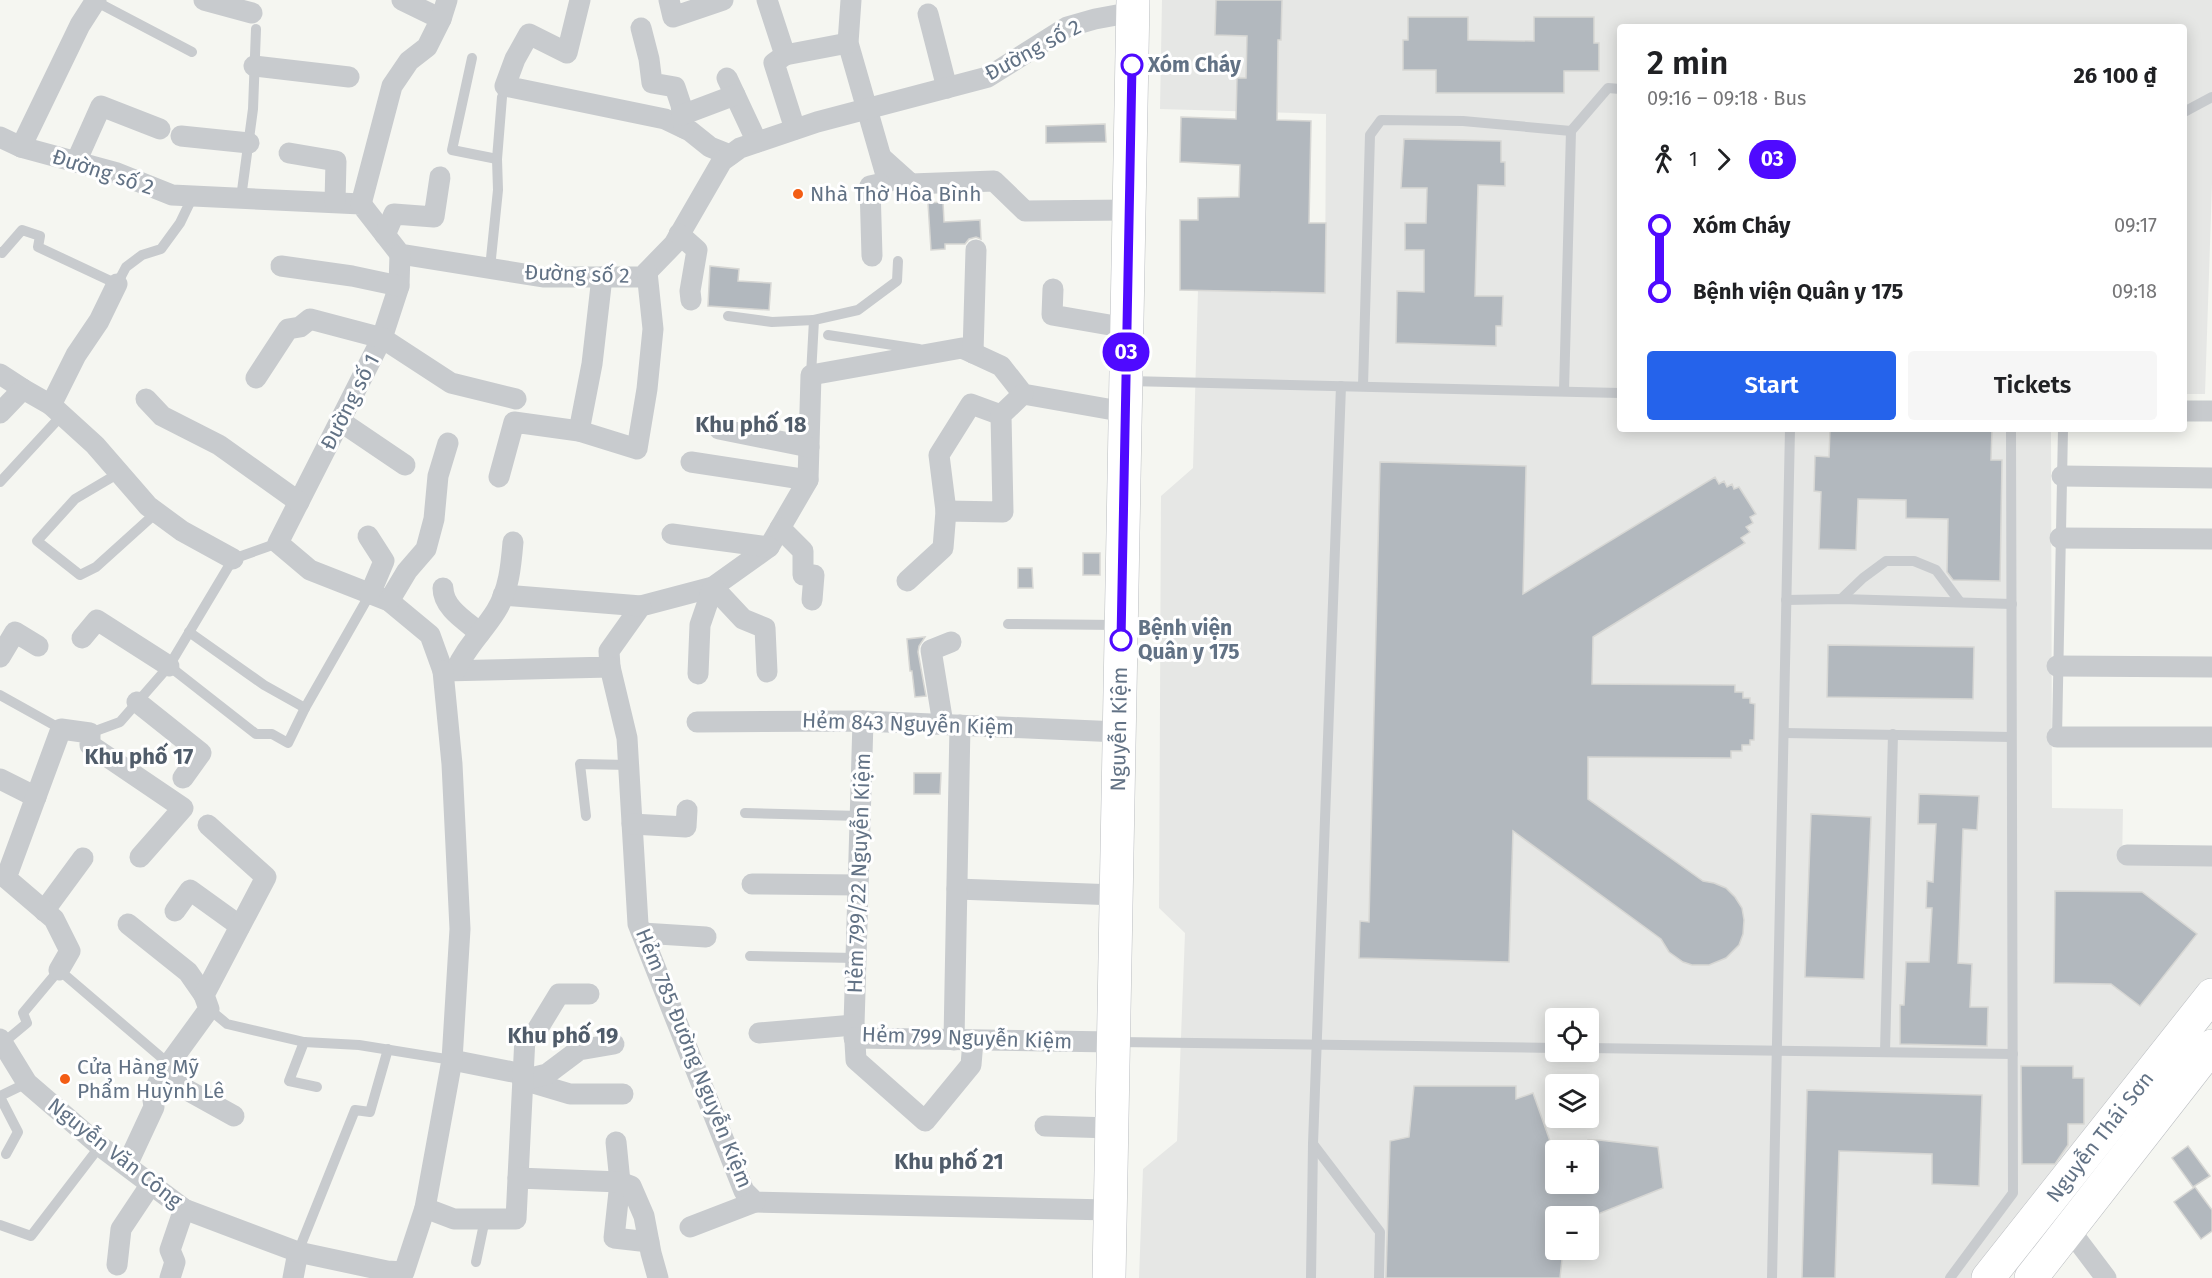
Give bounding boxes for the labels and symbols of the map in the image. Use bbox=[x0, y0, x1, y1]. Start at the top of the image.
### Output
street label: Đường số 2 bbox=[980, 14, 1086, 86]
place label: Xóm Cháy bbox=[1147, 52, 1241, 78]
marker: Xóm Cháy bbox=[1121, 54, 1143, 76]
street label: Đường số 2 bbox=[49, 143, 157, 201]
place label: Nhà Thờ Hòa Bình bbox=[810, 181, 982, 207]
marker: Nhà Thờ Hòa Bình bbox=[791, 187, 805, 201]
street label: Đường số 2 bbox=[524, 259, 630, 289]
line badge: 03 bbox=[1099, 332, 1153, 372]
street label: Đường số 1 bbox=[315, 350, 385, 454]
district label: Khu phố 18 bbox=[695, 410, 807, 438]
place label: Bệnh viện Quân y 175 bbox=[1138, 615, 1240, 665]
marker: Bệnh viện Quân y 175 bbox=[1110, 629, 1132, 651]
street label: Nguyễn Kiệm bbox=[1105, 666, 1133, 792]
street label: Hẻm 843 Nguyễn Kiệm bbox=[801, 707, 1015, 741]
district label: Khu phố 17 bbox=[85, 742, 193, 770]
street label: Hẻm 799/22 Nguyễn Kiệm bbox=[842, 752, 876, 994]
street label: Hẻm 785 Đường Nguyễn Kiệm bbox=[630, 924, 758, 1192]
district label: Khu phố 19 bbox=[508, 1021, 618, 1049]
street label: Hẻm 799 Nguyễn Kiệm bbox=[861, 1021, 1073, 1055]
place label: Cửa Hàng Mỹ Phẩm Huỳnh Lê bbox=[77, 1054, 224, 1104]
street label: Nguyễn Thái Sơn bbox=[2041, 1066, 2159, 1208]
marker: Cửa Hàng Mỹ Phẩm Huỳnh Lê bbox=[58, 1072, 72, 1086]
street label: Nguyễn Văn Công bbox=[42, 1092, 188, 1214]
district label: Khu phố 21 bbox=[894, 1147, 1004, 1175]

